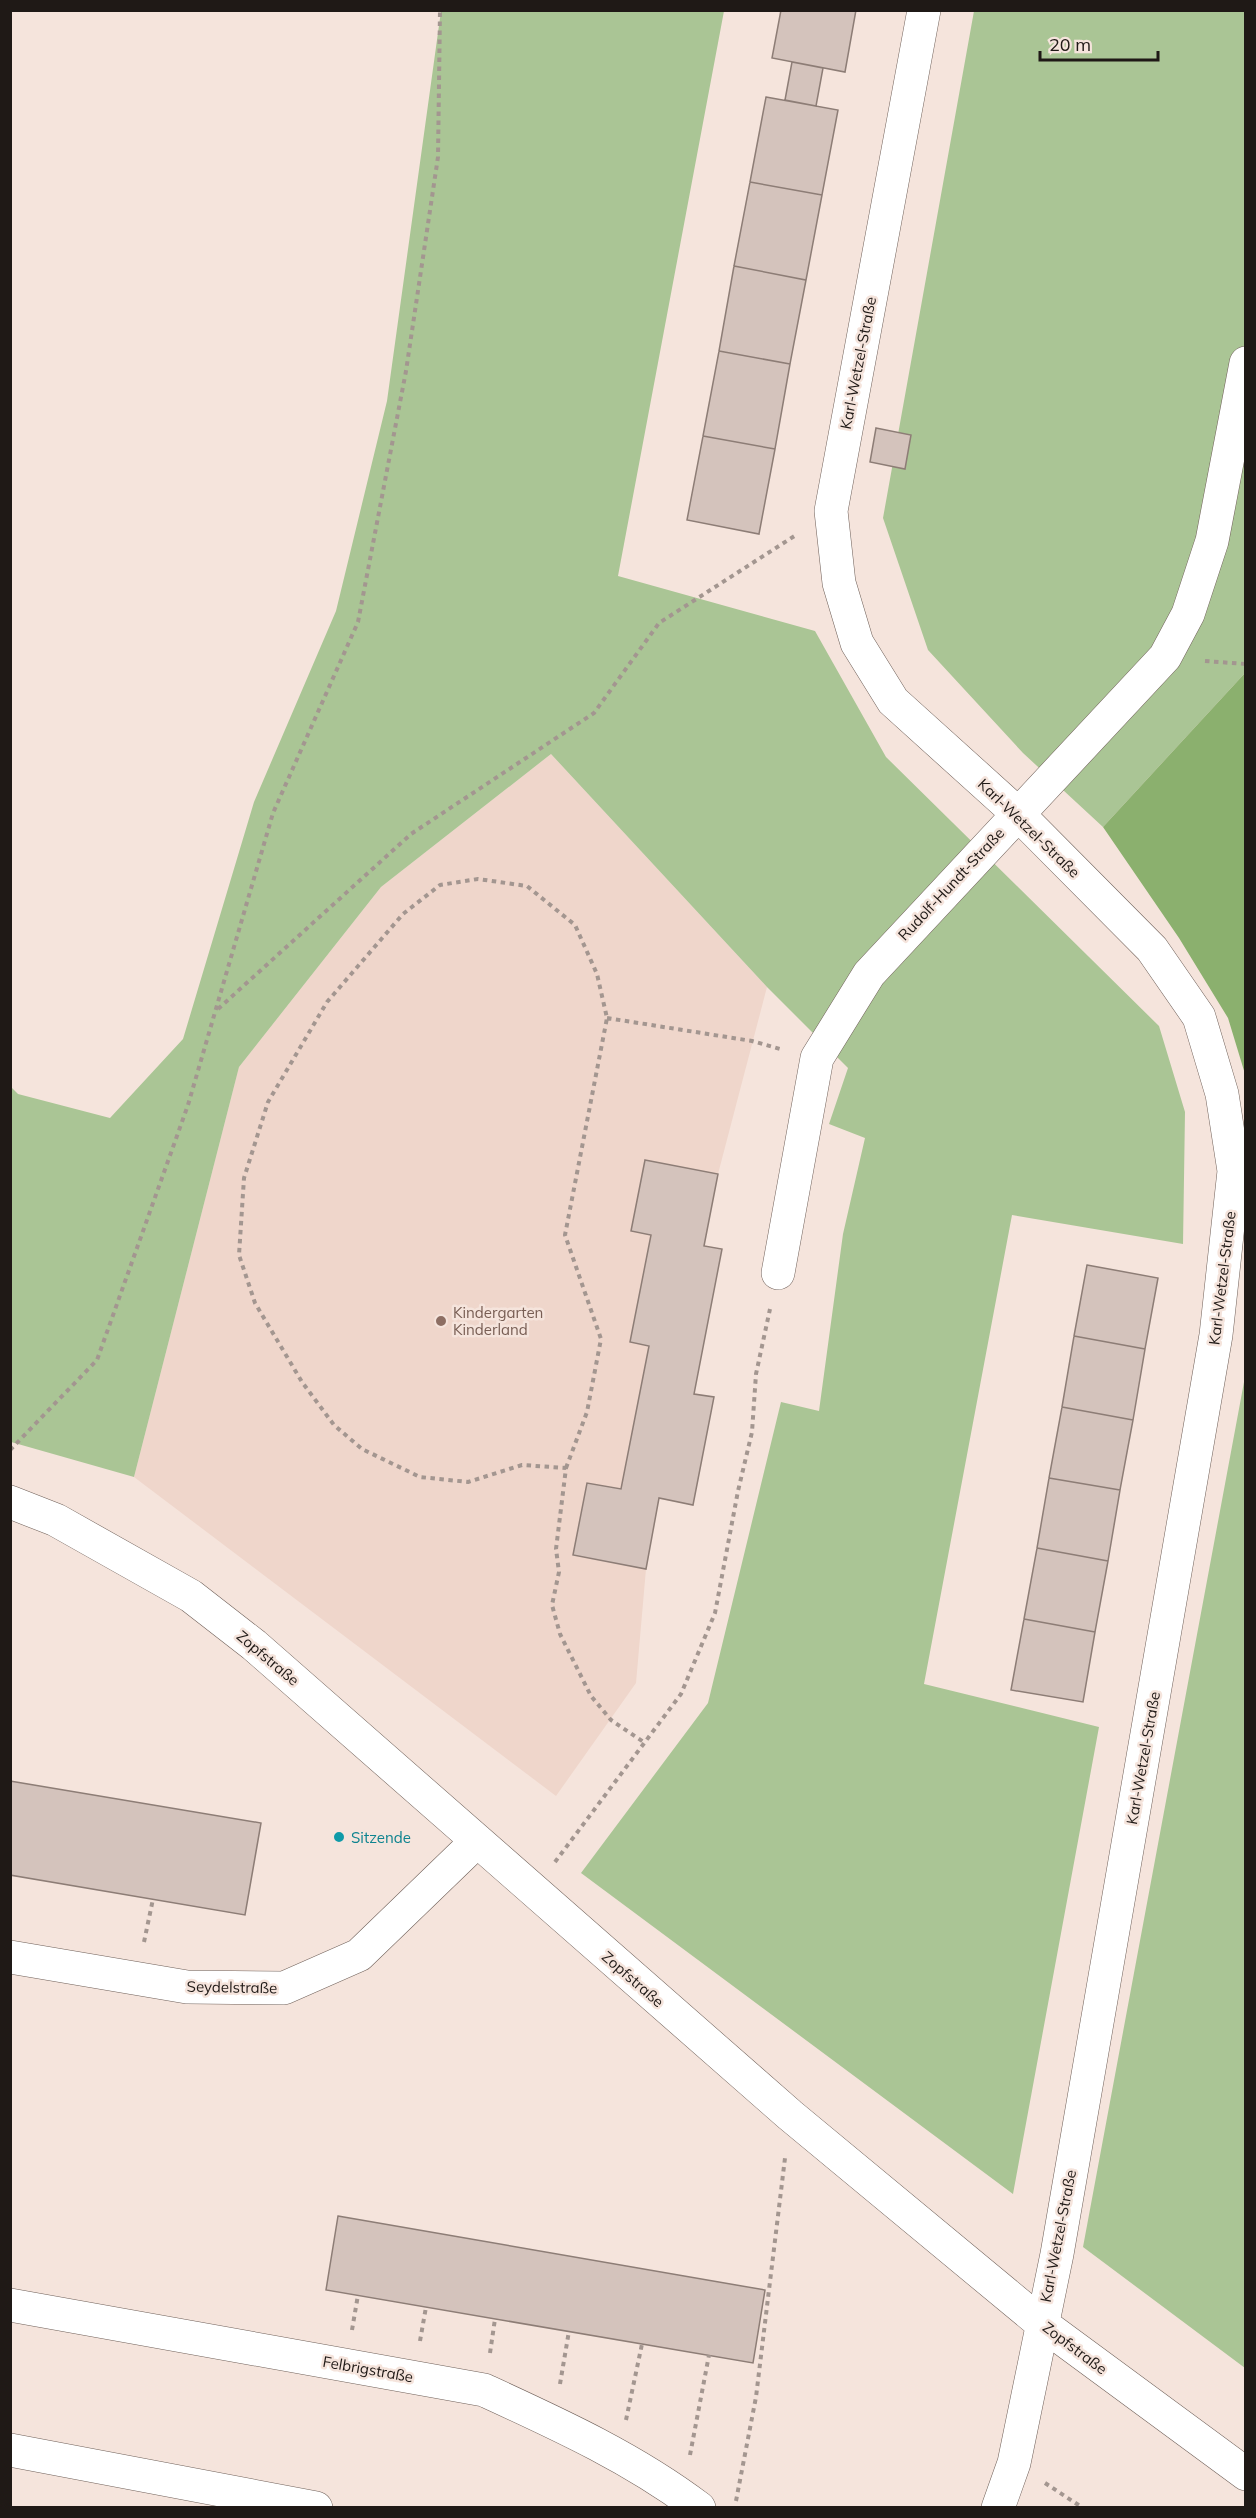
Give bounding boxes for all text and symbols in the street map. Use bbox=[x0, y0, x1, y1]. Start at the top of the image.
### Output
scale bar bbox=[1040, 24, 1158, 62]
text: 20 m bbox=[1049, 33, 1091, 56]
street label: Karl-Wetzel-Straße bbox=[836, 295, 880, 431]
street label: Karl-Wetzel-Straße bbox=[974, 774, 1084, 882]
street label: Rudolf-Hundt-Straße bbox=[894, 824, 1008, 944]
street label: Karl-Wetzel-Straße bbox=[1204, 1210, 1240, 1346]
place label: Kindergarten Kinderland bbox=[453, 1303, 543, 1339]
marker: Kindergarten Kinderland bbox=[434, 1314, 448, 1328]
street label: Zopfstraße bbox=[233, 1626, 303, 1690]
street label: Karl-Wetzel-Straße bbox=[1122, 1690, 1164, 1826]
place label: Sitzende bbox=[351, 1828, 411, 1847]
marker: Sitzende bbox=[332, 1830, 346, 1844]
street label: Zopfstraße bbox=[598, 1947, 668, 2011]
street label: Seydelstraße bbox=[187, 1977, 277, 1997]
street label: Karl-Wetzel-Straße bbox=[1036, 2168, 1080, 2304]
street label: Zopfstraße bbox=[1039, 2318, 1111, 2378]
street label: Felbrigstraße bbox=[321, 2352, 415, 2386]

